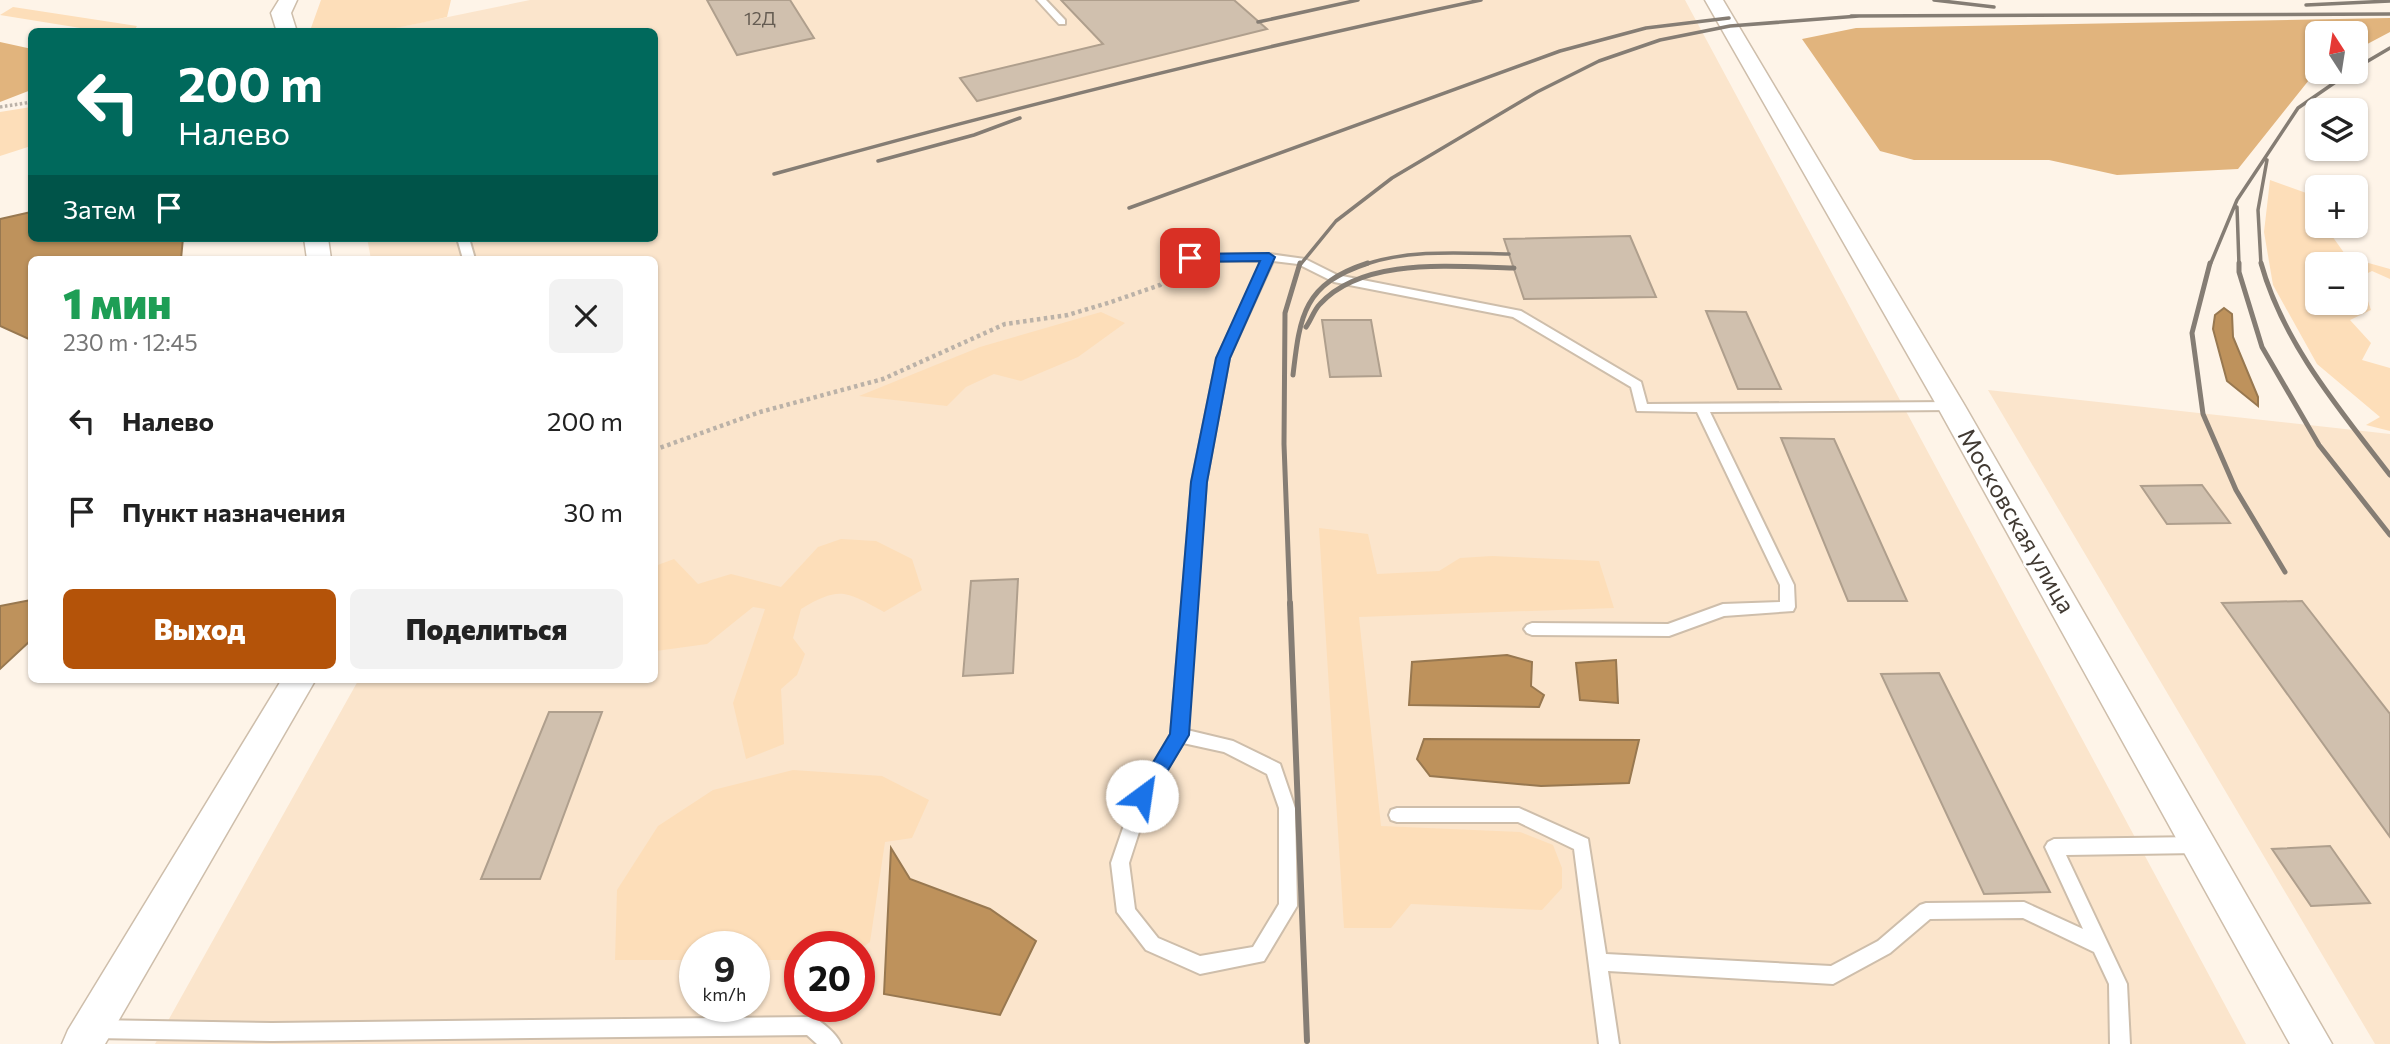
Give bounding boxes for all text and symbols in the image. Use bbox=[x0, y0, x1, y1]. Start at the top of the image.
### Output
house number: 12Д bbox=[744, 7, 776, 29]
north arrow bbox=[2305, 21, 2368, 84]
map controls bbox=[2305, 21, 2368, 315]
text: 200 m bbox=[178, 52, 323, 112]
icon: left bbox=[63, 56, 154, 147]
button: layers bbox=[2305, 98, 2368, 161]
text: Налево bbox=[178, 112, 290, 152]
button: + bbox=[2305, 175, 2368, 238]
icon: arrive bbox=[150, 189, 188, 227]
text: Затем bbox=[63, 193, 136, 224]
pin bbox=[1160, 228, 1220, 288]
icon: arrive bbox=[1171, 239, 1209, 277]
button: − bbox=[2305, 252, 2368, 315]
text: 1 мин bbox=[63, 276, 172, 328]
button: close bbox=[549, 279, 623, 353]
text: 230 m · 12:45 bbox=[63, 328, 198, 356]
icon: left bbox=[63, 402, 101, 440]
text: Налево bbox=[122, 405, 214, 436]
text: 200 m bbox=[547, 405, 623, 436]
street label: Московская улица bbox=[1953, 423, 2082, 618]
icon: arrive bbox=[63, 493, 101, 531]
text: Пункт назначения bbox=[122, 496, 346, 527]
text: 30 m bbox=[564, 496, 623, 527]
button: Выход bbox=[63, 589, 336, 669]
button: Поделиться bbox=[350, 589, 623, 669]
position arrow bbox=[1105, 759, 1179, 833]
speed limit sign: 20 bbox=[784, 931, 875, 1022]
text: 9 bbox=[714, 946, 735, 989]
text: km/h bbox=[703, 983, 746, 1005]

